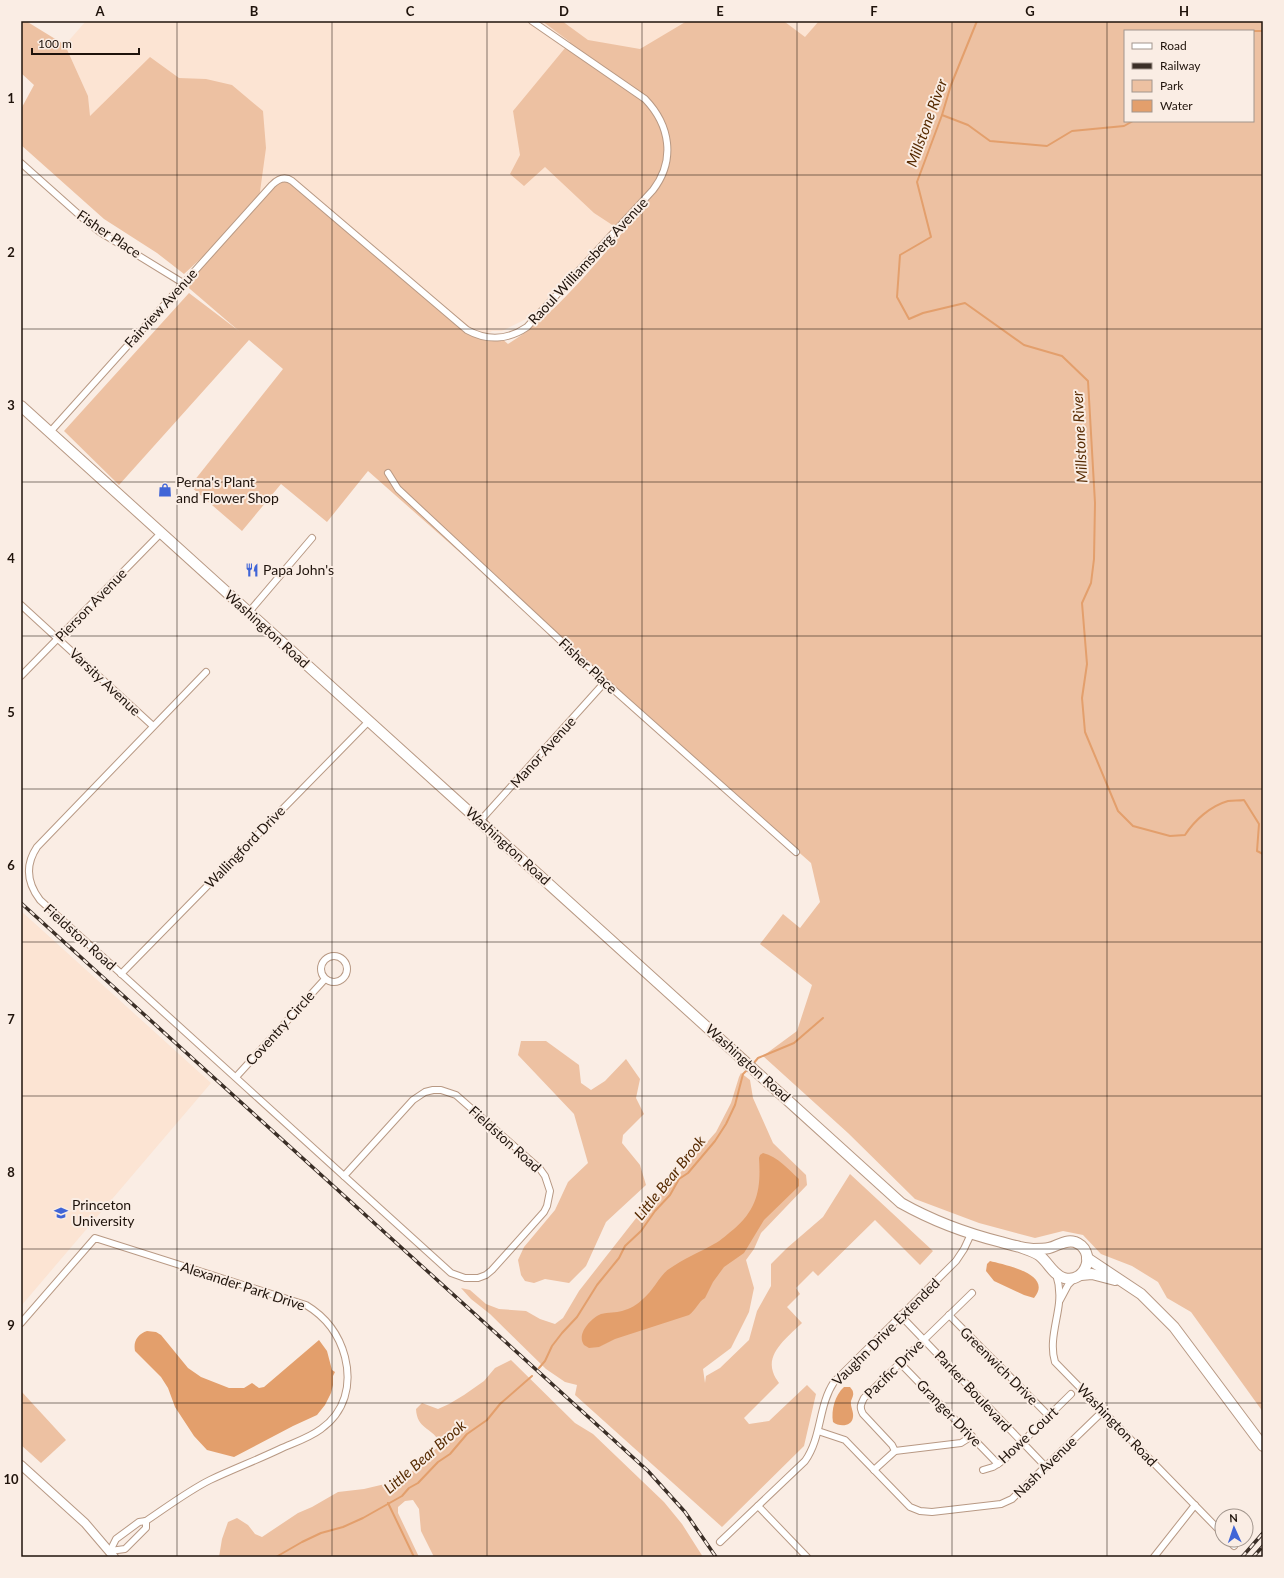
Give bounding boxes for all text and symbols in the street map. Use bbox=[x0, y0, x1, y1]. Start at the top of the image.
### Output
text: A bbox=[94, 3, 105, 19]
text: B bbox=[250, 3, 259, 19]
text: C bbox=[406, 3, 415, 19]
text: D bbox=[559, 3, 569, 19]
text: E bbox=[716, 3, 724, 19]
text: F bbox=[870, 3, 878, 19]
text: G bbox=[1025, 3, 1035, 19]
text: H bbox=[1179, 3, 1189, 19]
scale bar bbox=[32, 30, 139, 56]
legend bbox=[1124, 30, 1254, 122]
text: 100 m bbox=[38, 36, 72, 51]
text: Road bbox=[1160, 38, 1187, 53]
text: Railway bbox=[1160, 58, 1201, 73]
water label: Millstone River bbox=[902, 76, 951, 169]
text: Park bbox=[1160, 78, 1184, 93]
text: 1 bbox=[7, 90, 15, 106]
text: Water bbox=[1160, 98, 1193, 113]
street label: Raoul Williamsberg Avenue bbox=[524, 194, 651, 328]
street label: Fisher Place bbox=[74, 206, 144, 261]
text: 2 bbox=[7, 244, 15, 260]
street label: Fairview Avenue bbox=[121, 265, 201, 351]
water label: Millstone River bbox=[1068, 390, 1090, 483]
text: 3 bbox=[7, 397, 15, 413]
place label: Perna's Plant and Flower Shop bbox=[176, 473, 279, 506]
shop icon: Perna's Plant and Flower Shop bbox=[157, 482, 173, 498]
text: 4 bbox=[7, 550, 15, 566]
place label: Papa John's bbox=[263, 561, 334, 578]
restaurant icon: Papa John's bbox=[244, 562, 260, 578]
street label: Pierson Avenue bbox=[51, 564, 130, 645]
street label: Washington Road bbox=[221, 586, 313, 671]
street label: Fisher Place bbox=[556, 634, 621, 697]
street label: Varsity Avenue bbox=[66, 644, 145, 719]
text: 5 bbox=[7, 704, 15, 720]
street label: Manor Avenue bbox=[506, 713, 579, 791]
street label: Wallingford Drive bbox=[201, 802, 288, 891]
street label: Washington Road bbox=[462, 803, 554, 888]
text: 6 bbox=[7, 857, 15, 873]
street label: Fieldston Road bbox=[41, 900, 120, 973]
street label: Coventry Circle bbox=[242, 987, 318, 1068]
text: 7 bbox=[7, 1011, 15, 1027]
street label: Washington Road bbox=[702, 1020, 794, 1105]
street label: Fieldston Road bbox=[466, 1102, 545, 1175]
water label: Little Bear Brook bbox=[630, 1131, 709, 1223]
text: 8 bbox=[7, 1164, 15, 1180]
place label: Princeton University bbox=[72, 1196, 135, 1229]
school or university icon: Princeton University bbox=[53, 1205, 69, 1221]
street label: Alexander Park Drive bbox=[179, 1257, 307, 1314]
street label: Vaughn Drive Extended bbox=[828, 1274, 943, 1389]
text: 9 bbox=[7, 1317, 15, 1333]
street label: Greenwich Drive bbox=[957, 1323, 1042, 1408]
street label: Pacific Drive bbox=[860, 1335, 927, 1402]
street label: Parker Boulevard bbox=[931, 1347, 1015, 1435]
street label: Granger Drive bbox=[913, 1376, 985, 1450]
street label: Washington Road bbox=[1074, 1380, 1161, 1470]
street label: Howe Court bbox=[994, 1403, 1061, 1467]
water label: Little Bear Brook bbox=[380, 1415, 470, 1497]
street label: Nash Avenue bbox=[1010, 1432, 1080, 1501]
text: 10 bbox=[3, 1471, 19, 1487]
north arrow bbox=[1214, 1508, 1254, 1548]
text: N bbox=[1229, 1511, 1238, 1524]

